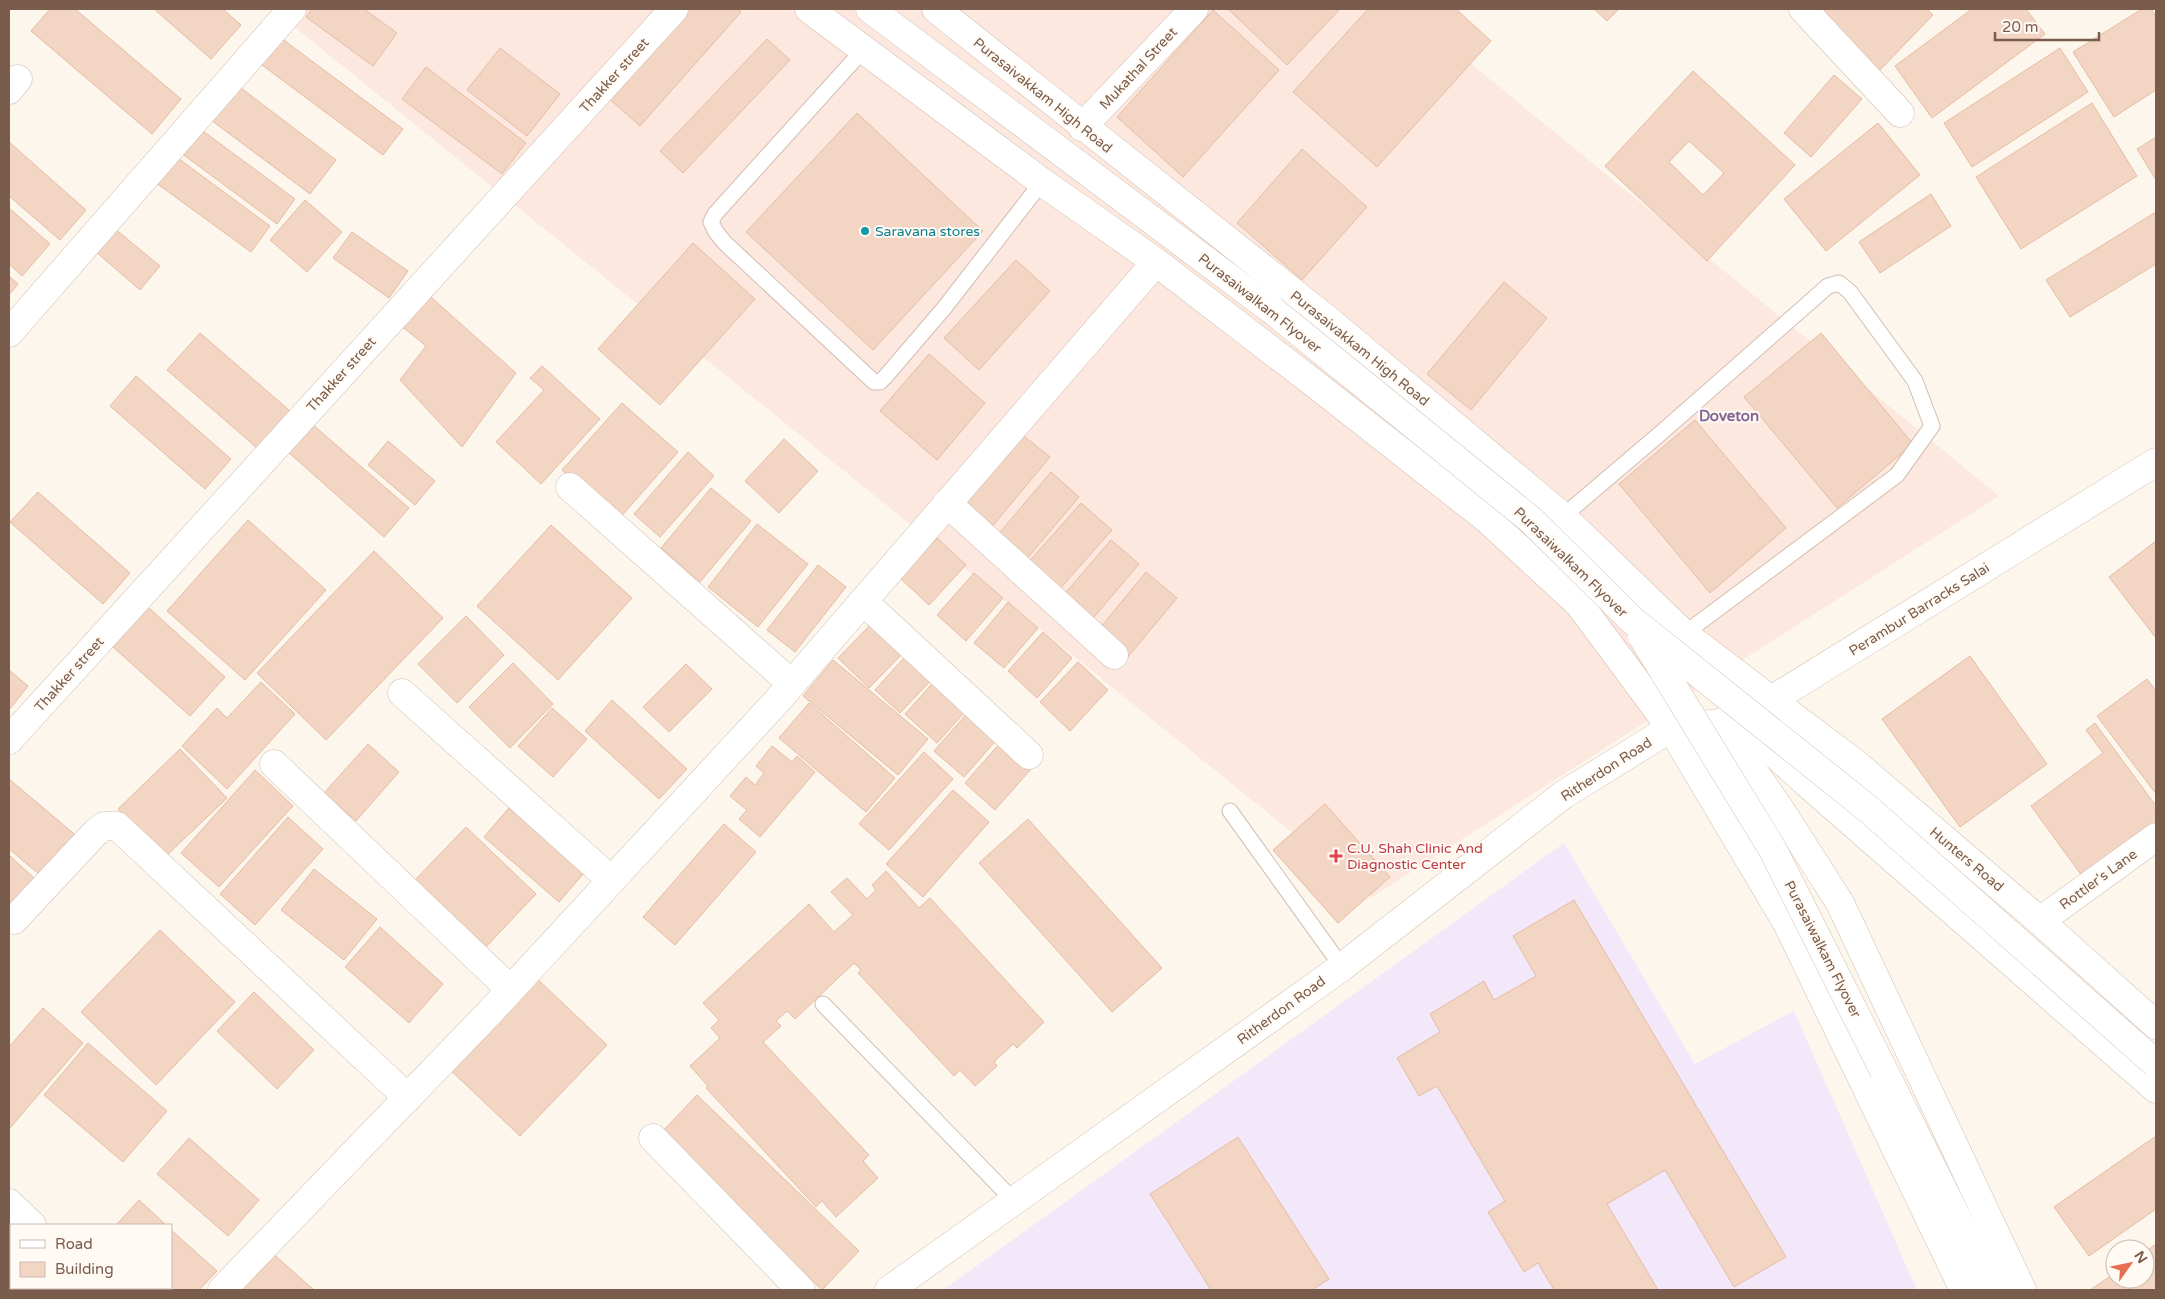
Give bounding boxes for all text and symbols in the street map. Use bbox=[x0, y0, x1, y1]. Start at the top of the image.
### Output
scale bar bbox=[1995, 10, 2099, 42]
text: 20 m bbox=[2002, 18, 2039, 36]
street label: Mukathal Street bbox=[1096, 23, 1181, 113]
street label: Thakker street bbox=[576, 34, 653, 116]
street label: Purasaivakkam High Road bbox=[970, 34, 1116, 157]
place label: Saravana stores bbox=[875, 223, 980, 240]
marker: Saravana stores bbox=[859, 225, 871, 237]
street label: Purasaiwalkam Flyover bbox=[1195, 250, 1325, 357]
street label: Purasaivakkam High Road bbox=[1287, 287, 1433, 410]
street label: Thakker street bbox=[303, 333, 380, 415]
district label: Doveton bbox=[1699, 407, 1759, 425]
street label: Purasaiwalkam Flyover bbox=[1510, 504, 1632, 622]
street label: Perambur Barracks Salai bbox=[1846, 559, 1993, 660]
street label: Thakker street bbox=[31, 633, 108, 715]
street label: Ritherdon Road bbox=[1558, 734, 1655, 805]
street label: Hunters Road bbox=[1926, 824, 2007, 895]
place label: C.U. Shah Clinic And Diagnostic Center bbox=[1347, 840, 1483, 873]
street label: Rottler's Lane bbox=[2056, 846, 2140, 913]
marker: C.U. Shah Clinic And Diagnostic Center bbox=[1329, 849, 1343, 863]
street label: Purasaiwalkam Flyover bbox=[1781, 878, 1865, 1021]
street label: Ritherdon Road bbox=[1234, 973, 1329, 1048]
legend bbox=[10, 1224, 172, 1289]
text: Road bbox=[55, 1235, 93, 1253]
north arrow bbox=[2105, 1239, 2155, 1289]
text: N bbox=[2130, 1248, 2151, 1267]
text: Building bbox=[55, 1260, 114, 1278]

